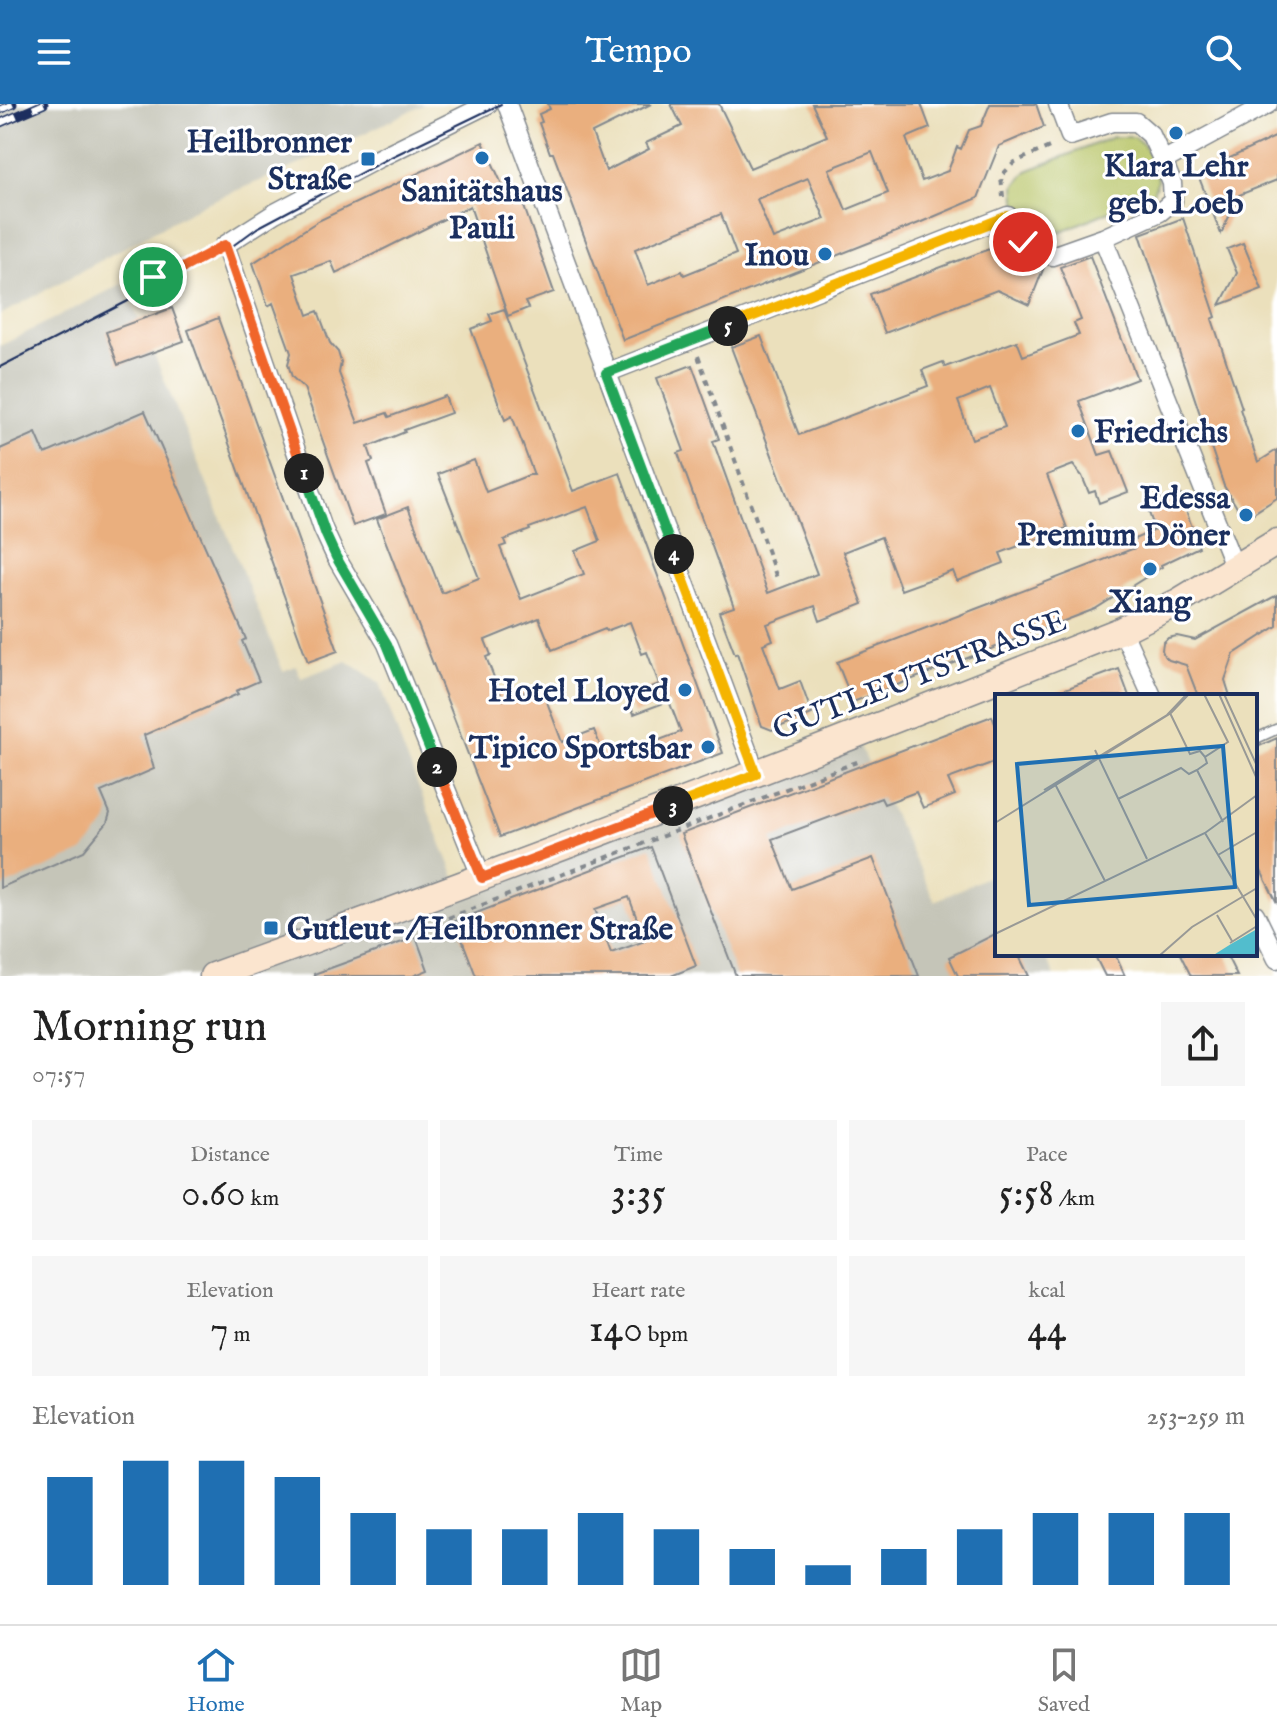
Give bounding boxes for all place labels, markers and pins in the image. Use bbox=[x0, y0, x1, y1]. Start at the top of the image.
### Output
place label: Heilbronner Straße bbox=[187, 123, 352, 201]
marker: Klara Lehr geb. Loeb bbox=[1167, 124, 1185, 142]
place label: Klara Lehr geb. Loeb bbox=[1104, 147, 1249, 225]
marker: Sanitätshaus Pauli bbox=[473, 149, 491, 167]
marker: Heilbronner Straße bbox=[359, 150, 377, 168]
place label: Sanitätshaus Pauli bbox=[401, 172, 563, 250]
pin bbox=[989, 208, 1057, 276]
place label: Inou bbox=[744, 236, 809, 277]
pin bbox=[119, 243, 187, 311]
marker: Inou bbox=[816, 245, 834, 263]
pin: 5 bbox=[708, 306, 748, 346]
place label: Friedrichs bbox=[1094, 413, 1228, 454]
marker: Friedrichs bbox=[1069, 422, 1087, 440]
pin: 1 bbox=[284, 453, 324, 493]
place label: Edessa Premium Döner bbox=[1017, 479, 1231, 557]
marker: Edessa Premium Döner bbox=[1237, 506, 1255, 524]
pin: 4 bbox=[654, 534, 694, 574]
marker: Xiang bbox=[1141, 560, 1159, 578]
place label: Xiang bbox=[1109, 583, 1193, 624]
place label: Hotel Lloyed bbox=[488, 672, 670, 713]
marker: Hotel Lloyed bbox=[676, 681, 694, 699]
place label: Tipico Sportsbar bbox=[468, 729, 692, 770]
marker: Tipico Sportsbar bbox=[699, 738, 717, 756]
pin: 2 bbox=[417, 747, 457, 787]
pin: 3 bbox=[653, 786, 693, 826]
place label: Gutleut-/Heilbronner Straße bbox=[287, 910, 674, 951]
marker: Gutleut-/Heilbronner Straße bbox=[262, 919, 280, 937]

